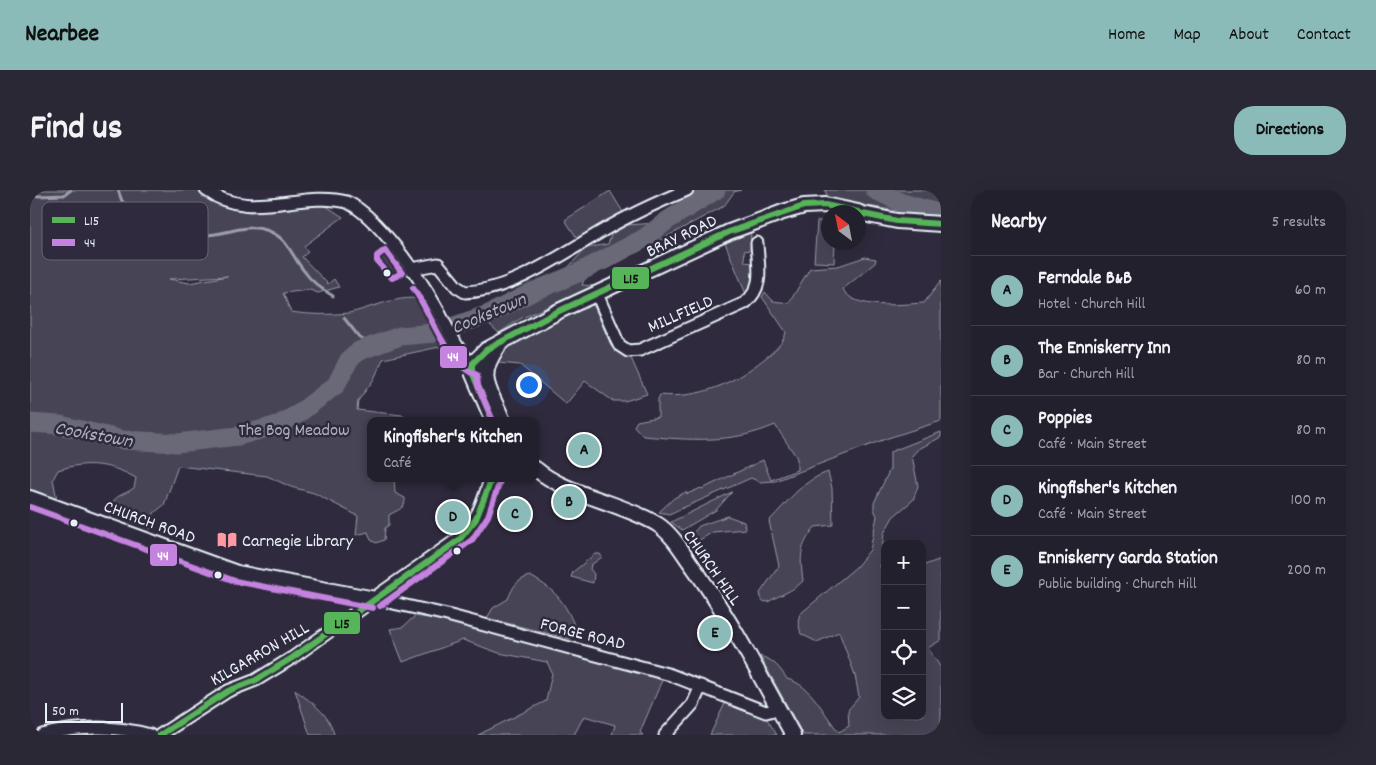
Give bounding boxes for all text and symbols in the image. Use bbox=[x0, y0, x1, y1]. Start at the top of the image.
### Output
text: Nearbee bbox=[25, 18, 99, 52]
text: Home bbox=[1108, 23, 1145, 48]
text: Map bbox=[1173, 23, 1201, 48]
text: About bbox=[1229, 23, 1269, 48]
text: Contact bbox=[1297, 23, 1351, 48]
text: Find us bbox=[30, 105, 122, 155]
button: Directions bbox=[1234, 106, 1346, 155]
legend bbox=[42, 202, 208, 260]
north arrow bbox=[821, 205, 866, 250]
text: Nearby bbox=[991, 208, 1046, 238]
street label: BRAY ROAD bbox=[642, 209, 722, 265]
text: 5 results bbox=[1272, 211, 1326, 234]
text: L15 bbox=[84, 212, 99, 232]
text: 44 bbox=[84, 234, 96, 254]
line badge: L15 bbox=[611, 266, 650, 290]
text: Ferndale B&B bbox=[1038, 266, 1132, 293]
unlabelled marker bbox=[382, 268, 392, 278]
text: L15 bbox=[623, 270, 639, 290]
text: A bbox=[1003, 279, 1011, 302]
text: 60 m bbox=[1295, 279, 1326, 302]
water label: Cookstown bbox=[448, 287, 532, 343]
street label: MILLFIELD bbox=[644, 290, 718, 341]
text: Hotel · Church Hill bbox=[1038, 293, 1145, 316]
text: The Enniskerry Inn bbox=[1038, 336, 1170, 363]
line badge: 44 bbox=[439, 345, 468, 369]
text: 44 bbox=[447, 348, 459, 368]
text: B bbox=[1003, 349, 1011, 372]
text: 80 m bbox=[1296, 349, 1326, 372]
text: Bar · Church Hill bbox=[1038, 363, 1134, 386]
your location bbox=[516, 372, 542, 398]
text: Poppies bbox=[1038, 406, 1092, 433]
water label: Cookstown bbox=[52, 416, 136, 457]
popup bbox=[367, 417, 539, 482]
park label: The Bog Meadow bbox=[239, 419, 350, 444]
text: C bbox=[1003, 419, 1011, 442]
text: 80 m bbox=[1296, 419, 1326, 442]
text: Kingfisher's Kitchen bbox=[383, 425, 523, 452]
pin: A bbox=[568, 431, 600, 469]
text: Café · Main Street bbox=[1038, 433, 1147, 456]
text: Café bbox=[383, 452, 411, 475]
text: Kingfisher's Kitchen bbox=[1038, 476, 1177, 503]
pin: B bbox=[553, 483, 585, 521]
text: D bbox=[1003, 489, 1011, 512]
text: 100 m bbox=[1290, 489, 1326, 512]
street label: CHURCH ROAD bbox=[100, 495, 199, 552]
pin: C bbox=[499, 495, 531, 533]
pin: D bbox=[437, 498, 469, 536]
text: Café · Main Street bbox=[1038, 503, 1147, 526]
unlabelled marker bbox=[69, 518, 79, 528]
street label: CHURCH HILL bbox=[676, 526, 747, 612]
library icon: Carnegie Library bbox=[216, 529, 238, 551]
place label: Carnegie Library bbox=[242, 530, 354, 555]
map controls bbox=[881, 540, 926, 720]
button: + bbox=[881, 540, 926, 585]
line badge: 44 bbox=[149, 543, 178, 567]
unlabelled marker bbox=[452, 546, 462, 556]
text: Enniskerry Garda Station bbox=[1038, 546, 1218, 573]
text: 44 bbox=[157, 547, 169, 567]
text: E bbox=[1003, 559, 1011, 582]
text: 200 m bbox=[1287, 559, 1326, 582]
unlabelled marker bbox=[213, 570, 223, 580]
text: Public building · Church Hill bbox=[1038, 573, 1197, 596]
button: − bbox=[881, 585, 926, 630]
line badge: L15 bbox=[323, 611, 361, 635]
street label: FORGE ROAD bbox=[537, 613, 627, 658]
pin: E bbox=[699, 614, 731, 652]
text: L15 bbox=[334, 615, 350, 635]
street label: KILGARRON HILL bbox=[206, 616, 315, 694]
button: locate bbox=[881, 630, 926, 675]
button: layers bbox=[881, 675, 926, 720]
scale bar bbox=[45, 700, 122, 723]
text: 50 m bbox=[52, 702, 79, 722]

